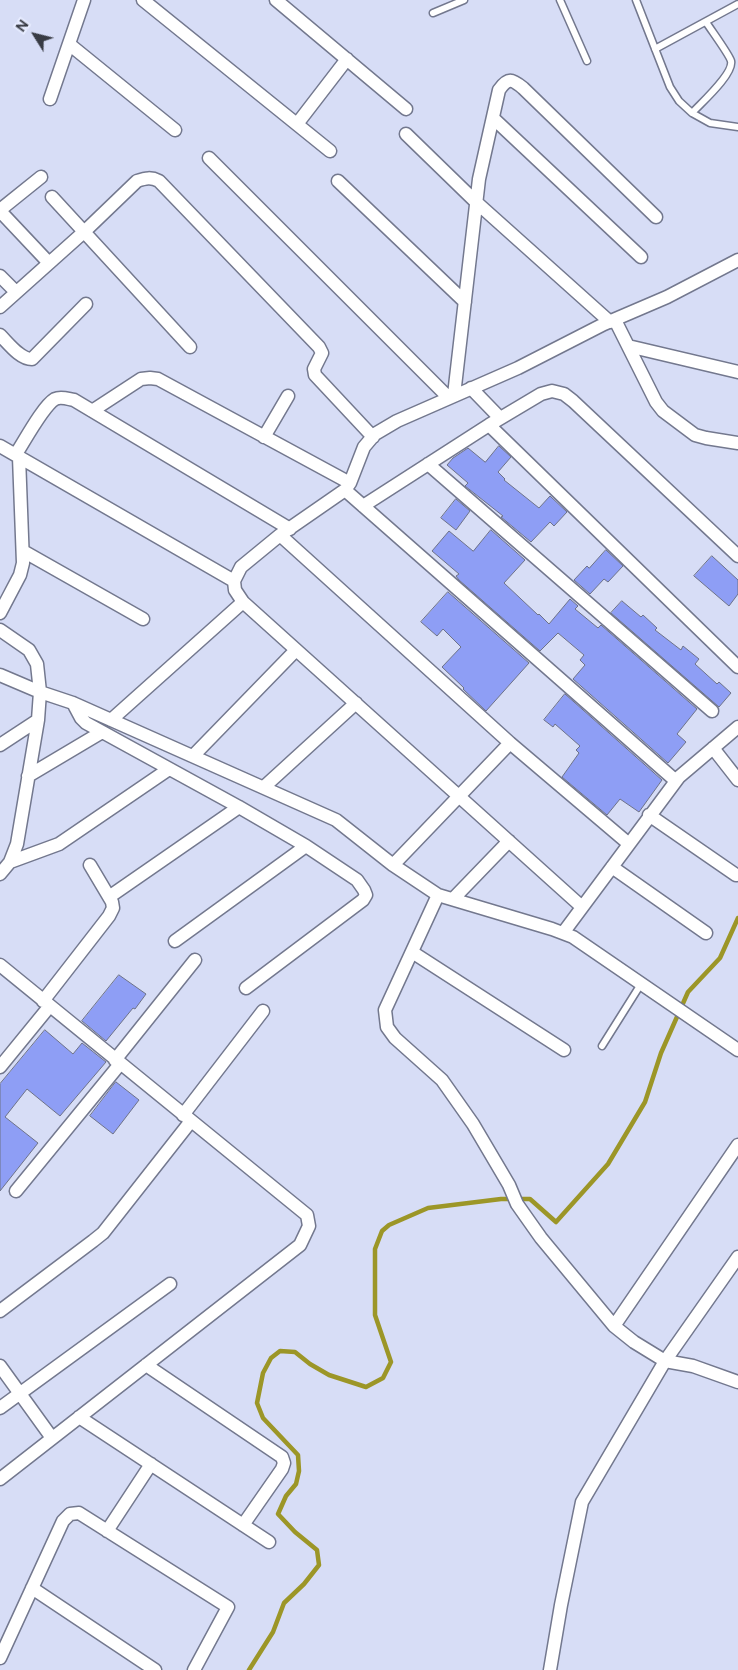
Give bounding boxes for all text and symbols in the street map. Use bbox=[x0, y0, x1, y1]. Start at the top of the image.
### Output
north arrow bbox=[10, 10, 60, 60]
text: N bbox=[12, 17, 33, 35]

